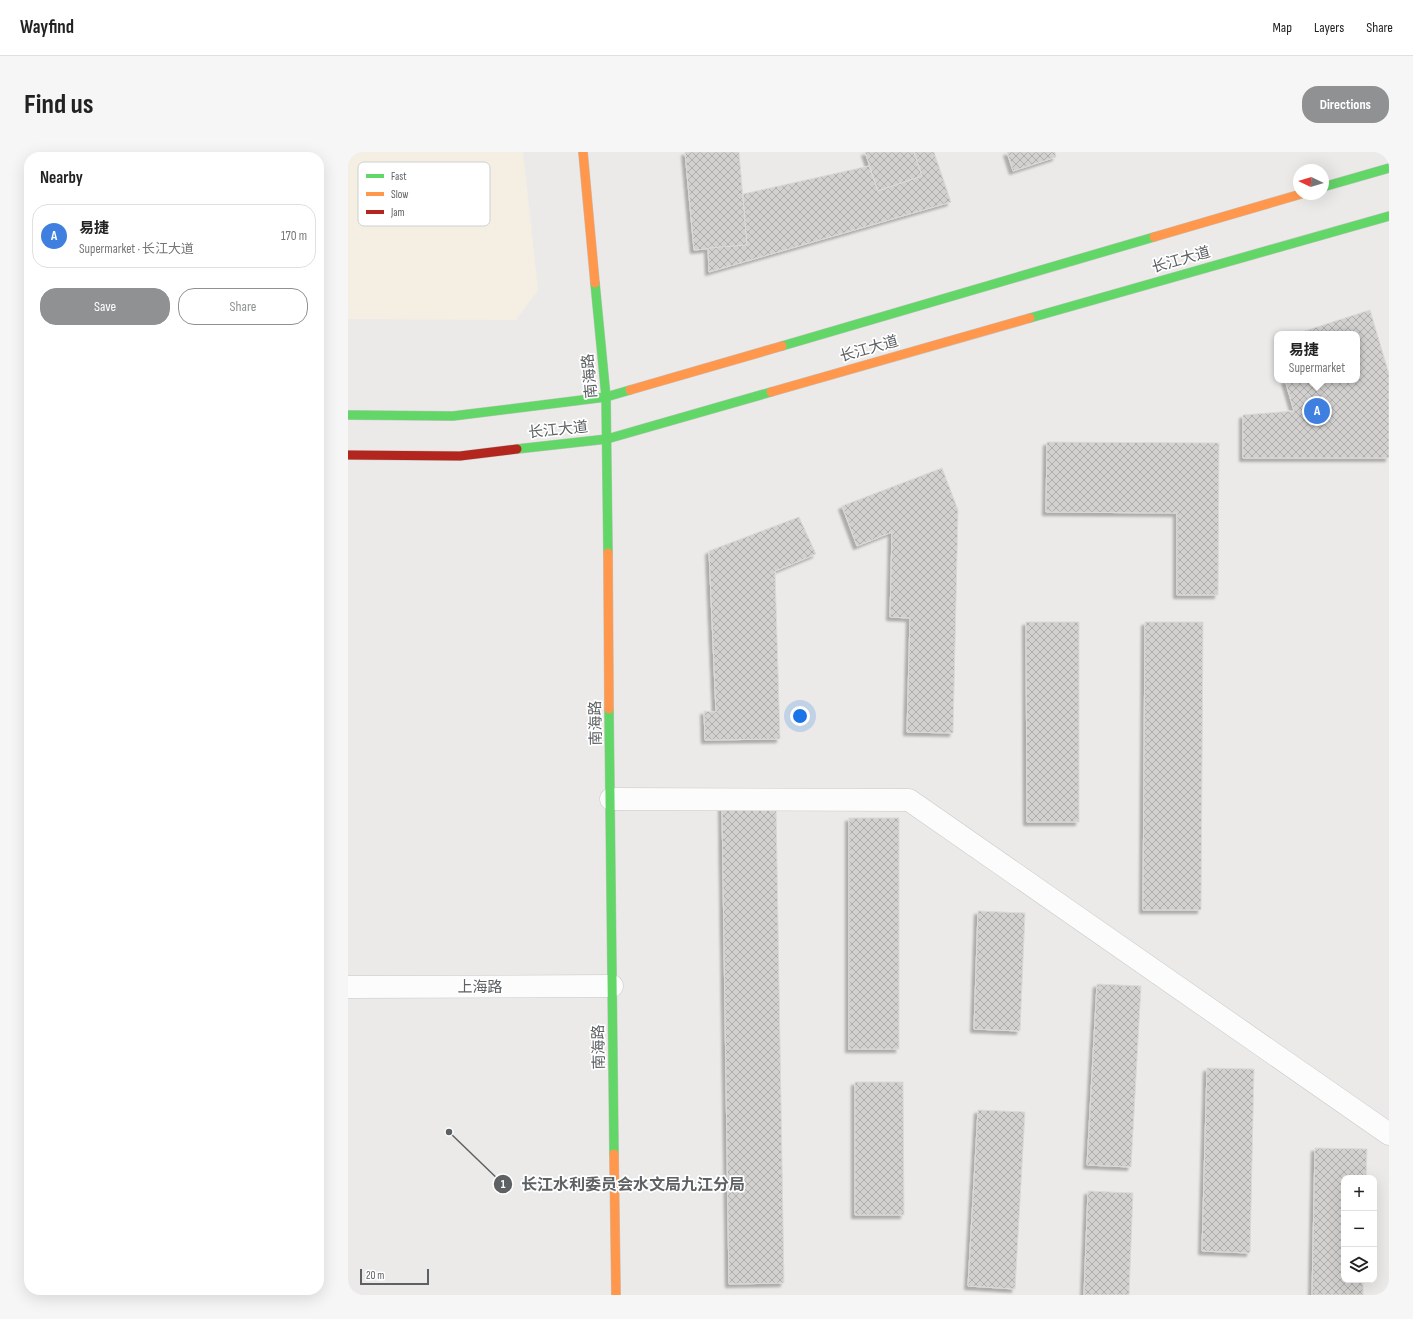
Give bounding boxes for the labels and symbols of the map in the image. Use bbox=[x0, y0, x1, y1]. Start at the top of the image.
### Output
legend bbox=[358, 162, 490, 226]
north arrow bbox=[1293, 164, 1329, 200]
text: Fast bbox=[391, 170, 407, 183]
text: Slow bbox=[391, 188, 408, 201]
text: Jam bbox=[390, 206, 405, 219]
street label: 长江大道 bbox=[1150, 243, 1212, 277]
street label: 长江大道 bbox=[838, 332, 900, 366]
street label: 南海路 bbox=[579, 353, 601, 399]
pin: A bbox=[1304, 396, 1330, 426]
street label: 长江大道 bbox=[527, 417, 589, 443]
street label: 南海路 bbox=[586, 700, 606, 746]
your location bbox=[790, 706, 810, 726]
street label: 上海路 bbox=[457, 978, 503, 997]
street label: 南海路 bbox=[589, 1024, 609, 1070]
callout: 长江水利委员会水文局九江分局 bbox=[493, 1170, 753, 1198]
text: 长江水利委员会水文局九江分局 bbox=[521, 1176, 745, 1195]
text: 1 bbox=[501, 1177, 506, 1192]
scale bar bbox=[360, 1267, 429, 1286]

